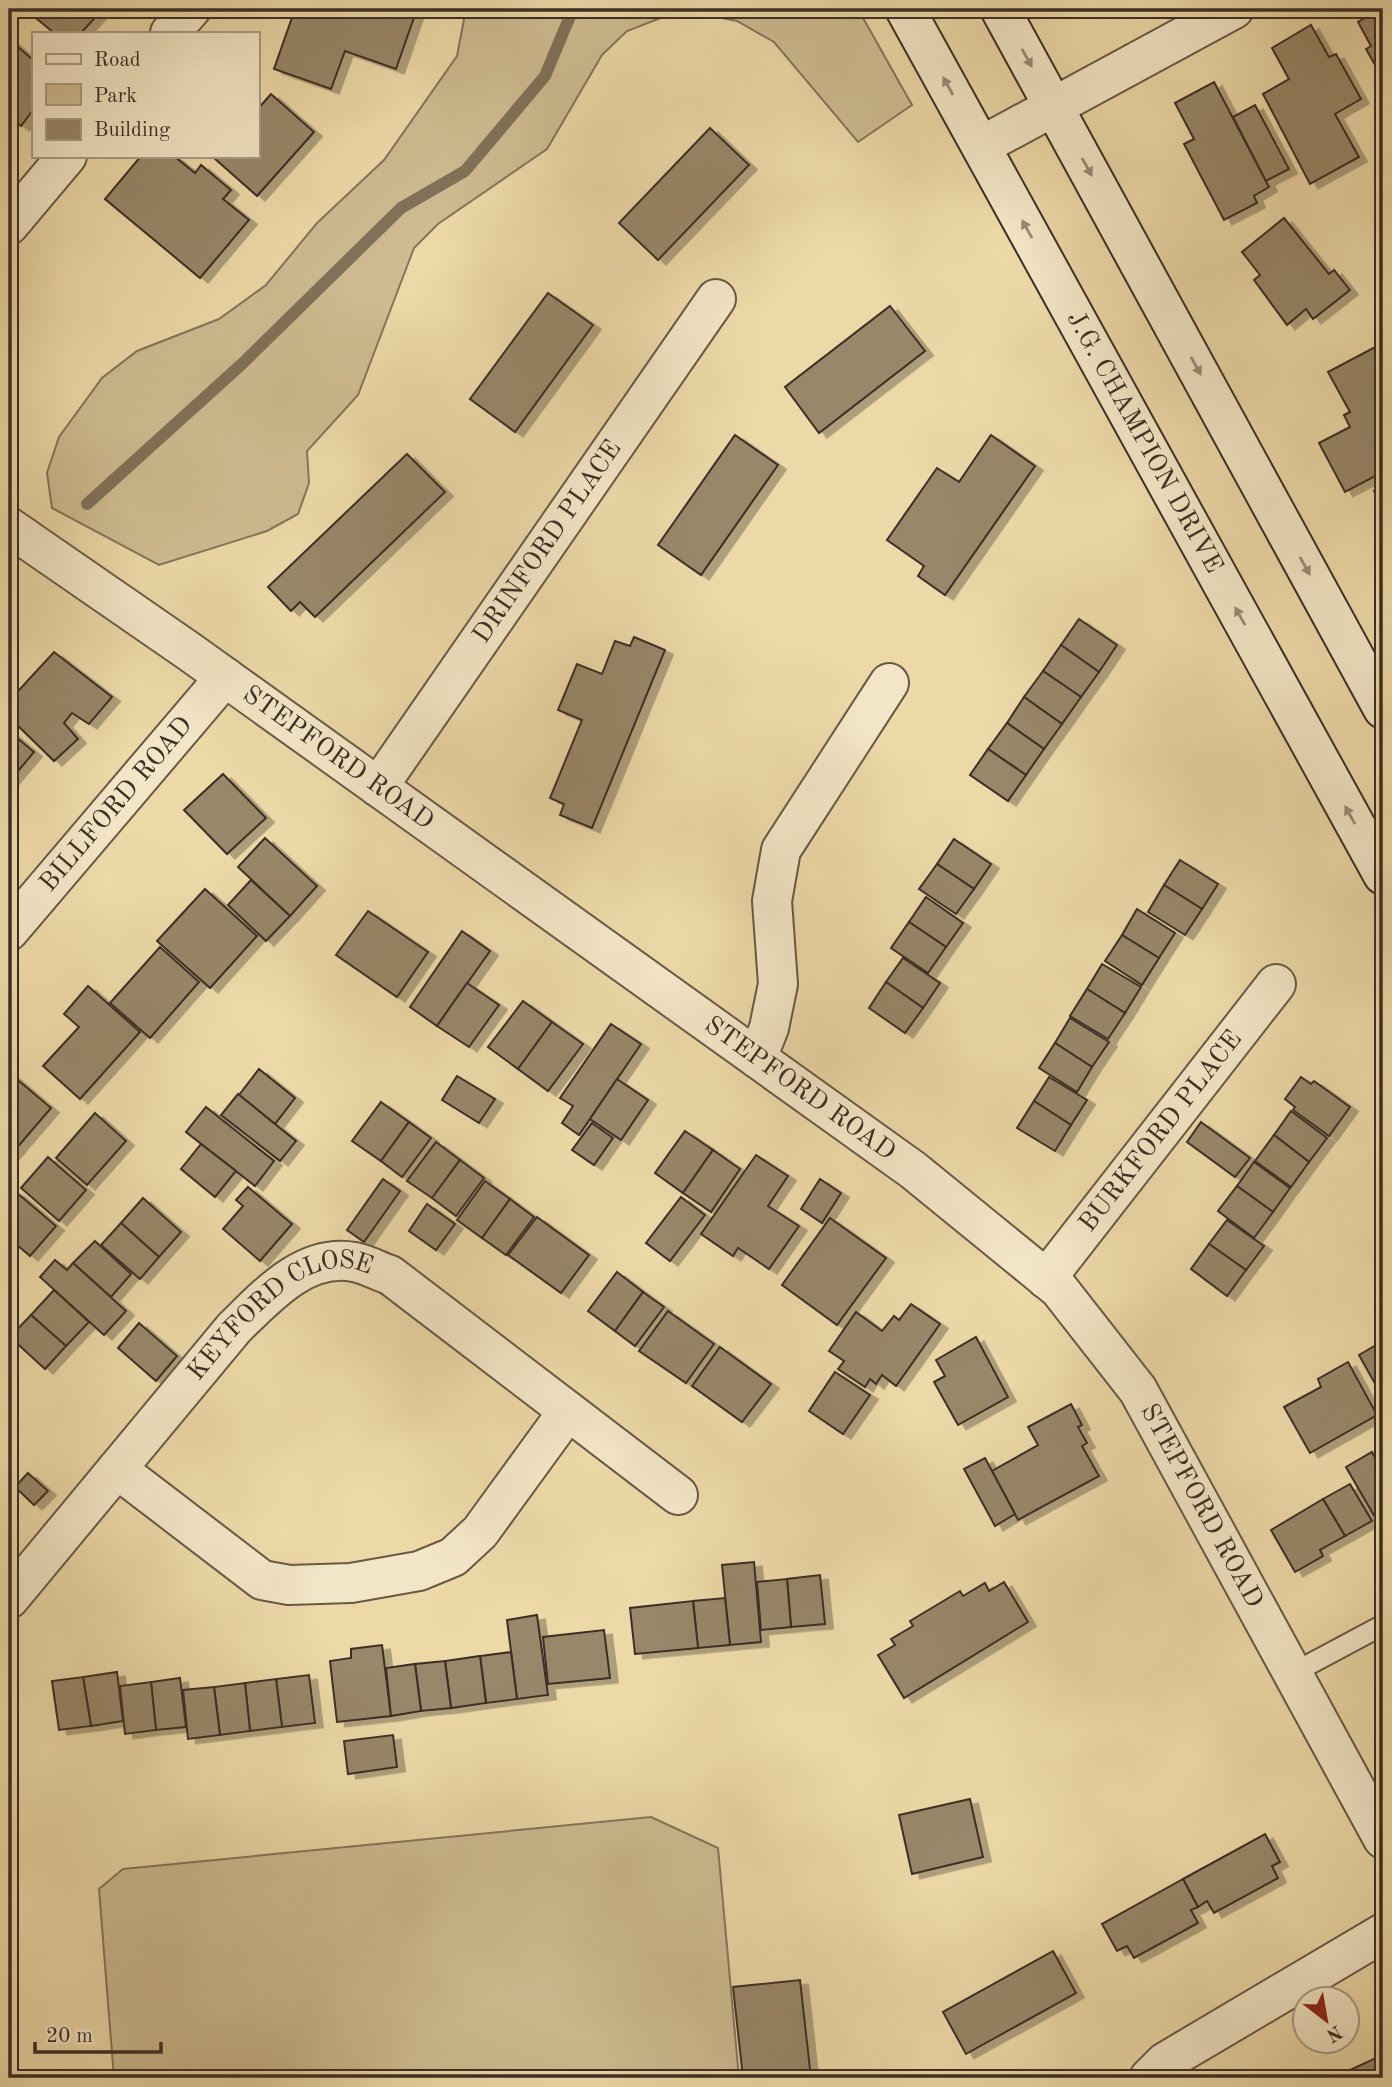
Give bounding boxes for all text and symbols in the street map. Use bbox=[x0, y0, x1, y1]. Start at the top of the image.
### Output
legend bbox=[32, 32, 259, 158]
one-way arrow bbox=[1021, 48, 1033, 67]
text: Road bbox=[94, 50, 141, 71]
one-way arrow bbox=[942, 76, 954, 96]
text: Park bbox=[94, 86, 137, 107]
text: Building bbox=[94, 120, 171, 141]
one-way arrow bbox=[1081, 157, 1093, 176]
one-way arrow bbox=[1021, 219, 1033, 239]
street label: J.G. CHAMPION DRIVE bbox=[1062, 307, 1227, 578]
one-way arrow bbox=[1190, 356, 1202, 376]
street label: DRINFORD PLACE bbox=[469, 436, 627, 648]
one-way arrow bbox=[1299, 556, 1311, 576]
one-way arrow bbox=[1234, 606, 1246, 626]
street label: STEPFORD ROAD bbox=[238, 681, 438, 835]
street label: BILLFORD ROAD bbox=[35, 712, 198, 897]
one-way arrow bbox=[1344, 805, 1356, 825]
street label: STEPFORD ROAD bbox=[700, 1012, 900, 1166]
street label: BURKFORD PLACE bbox=[1075, 1026, 1247, 1237]
street label: KEYFORD CLOSE bbox=[183, 1247, 376, 1386]
street label: STEPFORD ROAD bbox=[1135, 1400, 1267, 1612]
north arrow bbox=[1290, 1986, 1360, 2056]
scale bar bbox=[35, 2010, 161, 2054]
text: N bbox=[1322, 2021, 1345, 2045]
text: 20 m bbox=[46, 2026, 93, 2047]

